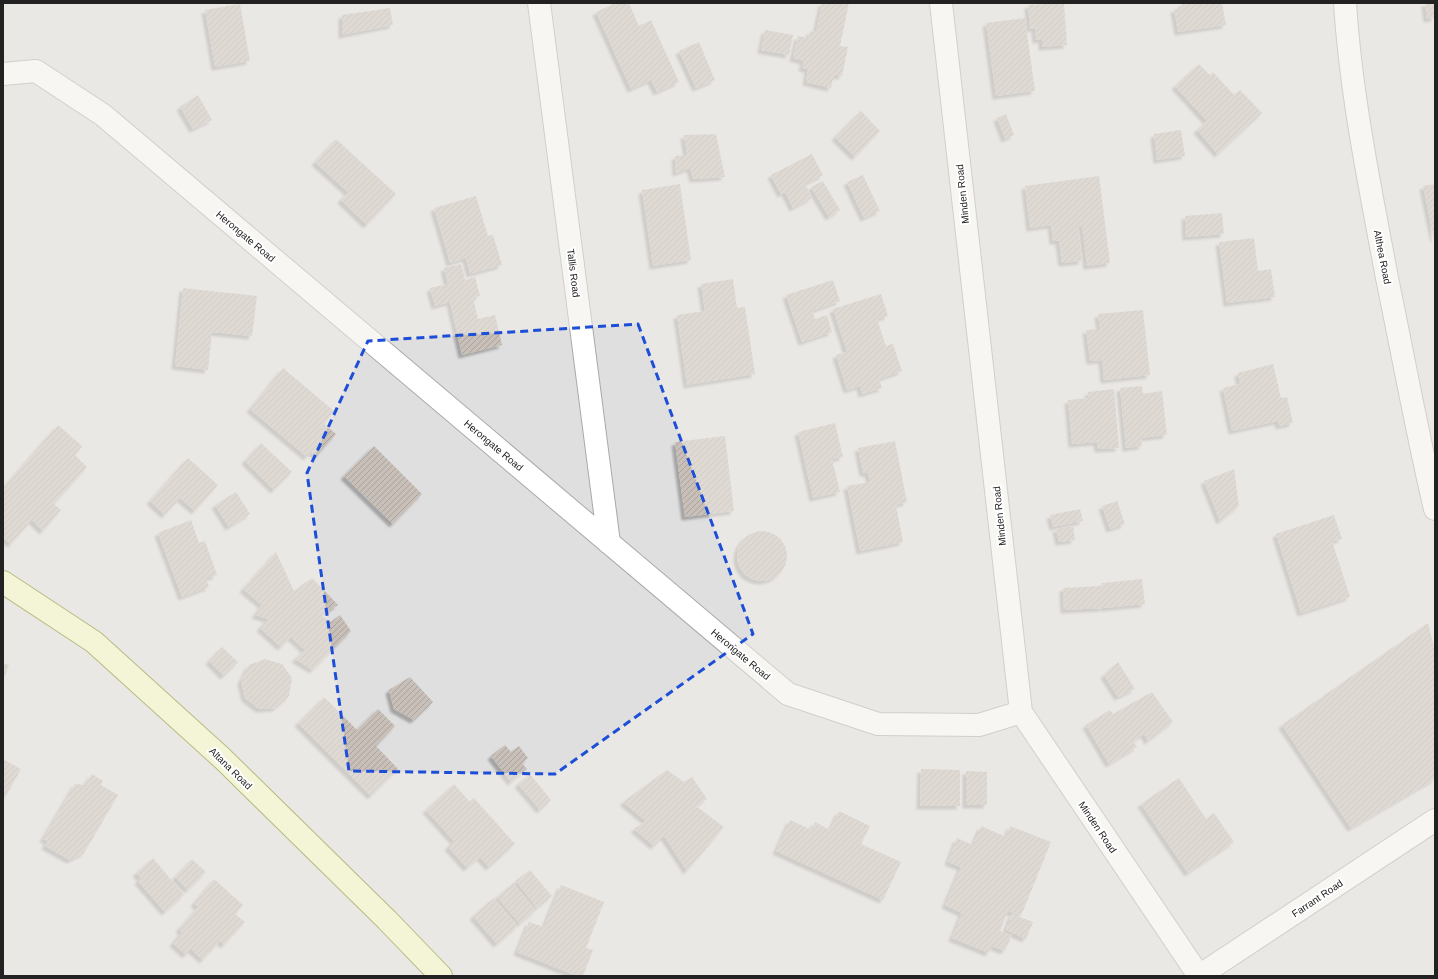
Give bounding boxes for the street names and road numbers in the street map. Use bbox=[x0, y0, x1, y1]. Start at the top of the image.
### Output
street label: Minden Road bbox=[954, 164, 971, 224]
street label: Herongate Road bbox=[214, 209, 277, 264]
street label: Althea Road bbox=[1372, 229, 1393, 285]
street label: Tallis Road bbox=[565, 248, 582, 298]
street label: Herongate Road bbox=[462, 418, 525, 473]
street label: Minden Road bbox=[991, 486, 1008, 546]
street label: Herongate Road bbox=[709, 627, 772, 682]
street label: Altana Road bbox=[207, 745, 254, 791]
street label: Minden Road bbox=[1076, 800, 1119, 855]
street label: Farrant Road bbox=[1290, 877, 1345, 919]

